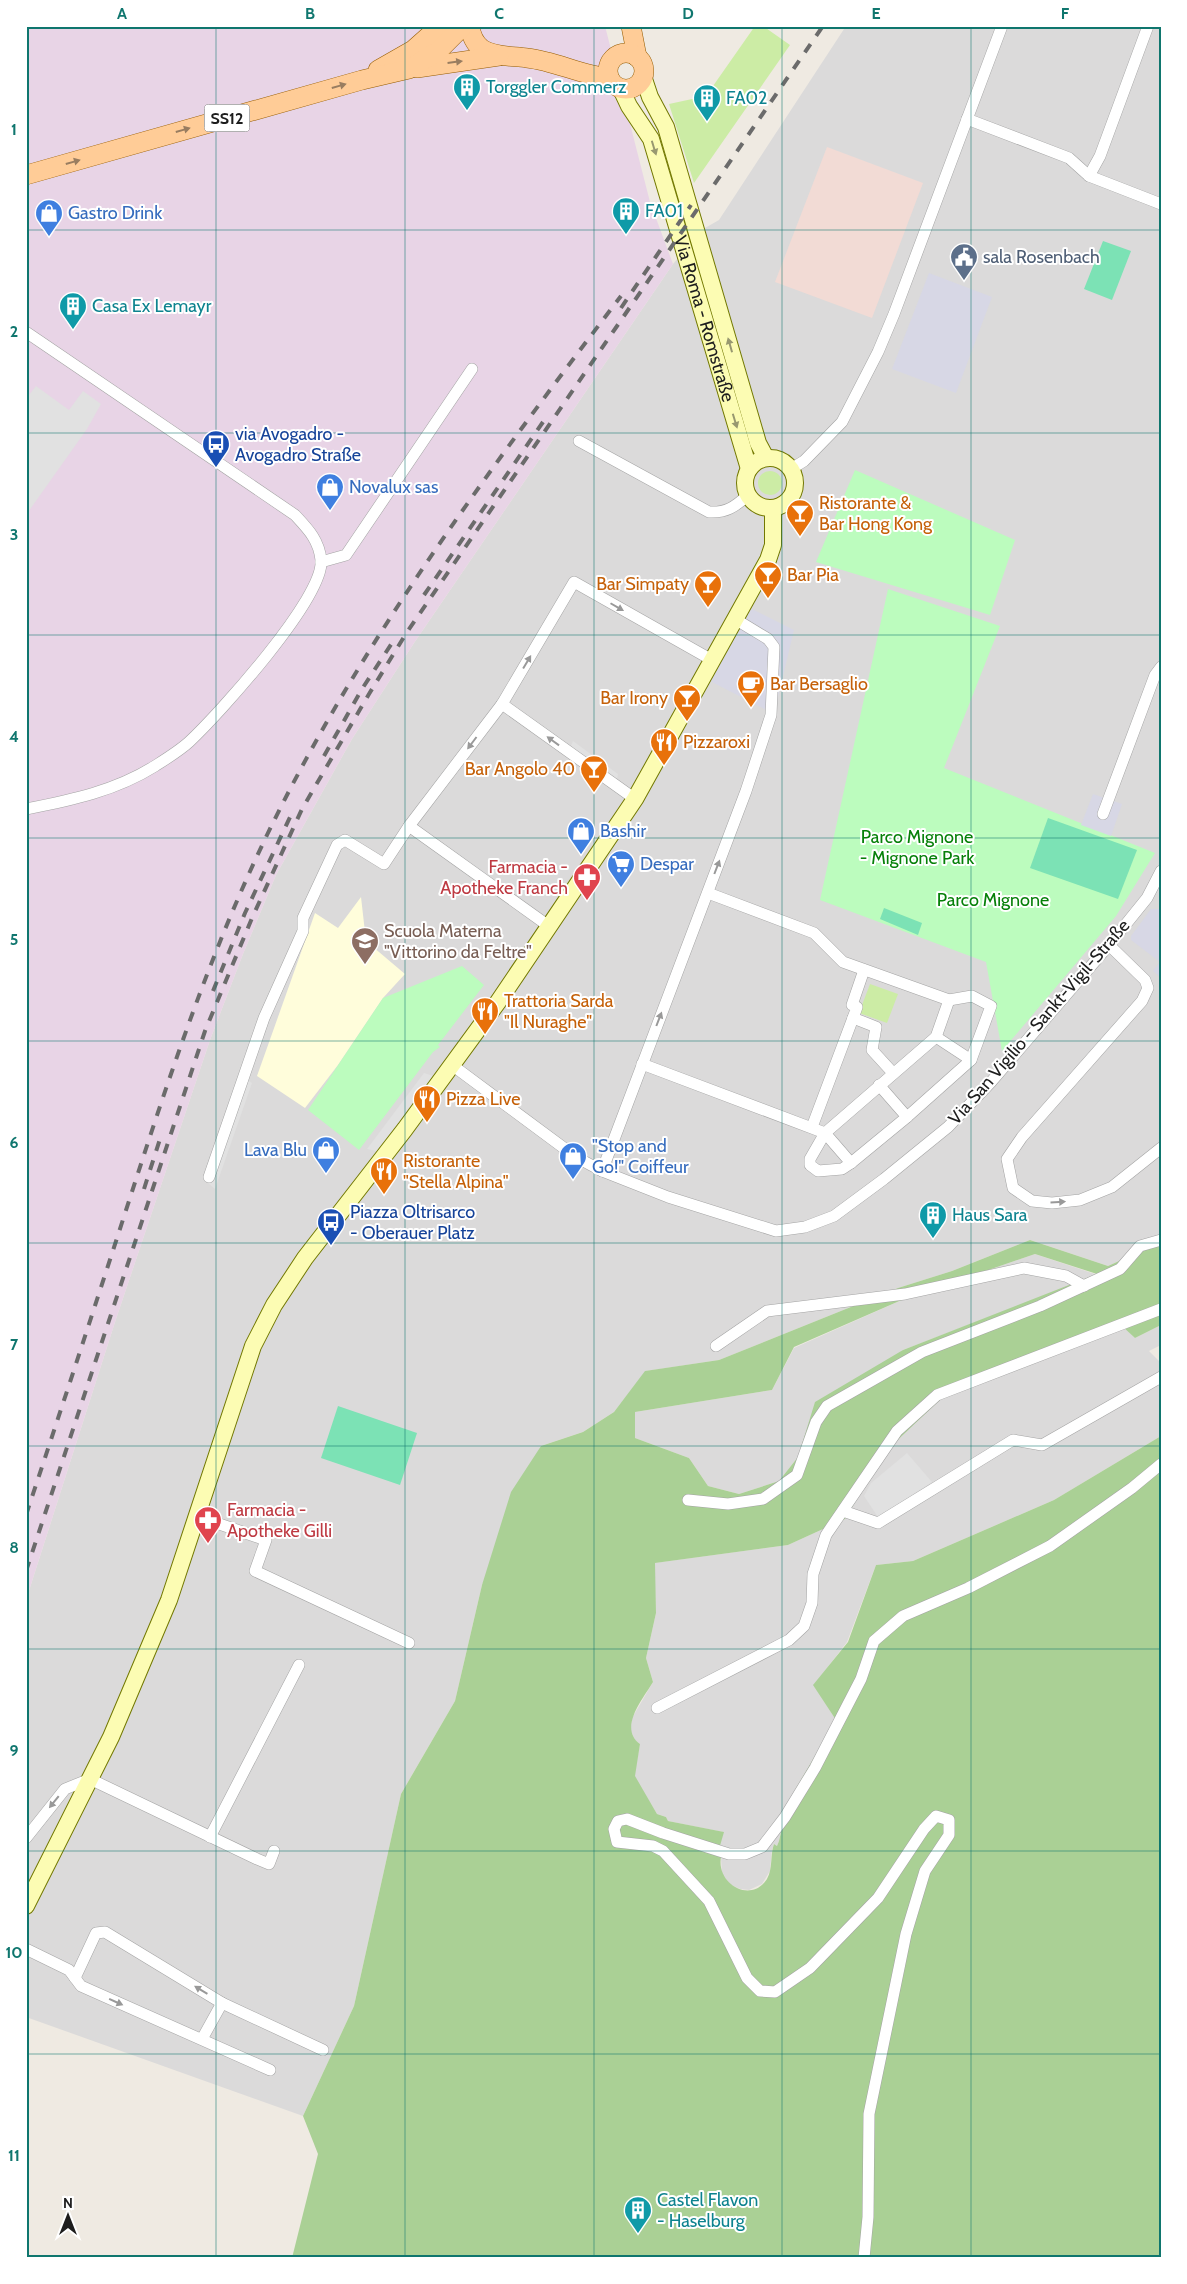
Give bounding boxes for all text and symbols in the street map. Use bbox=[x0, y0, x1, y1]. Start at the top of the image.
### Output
text: A bbox=[117, 4, 127, 23]
text: B bbox=[305, 4, 315, 23]
text: C bbox=[494, 4, 504, 23]
text: D bbox=[682, 4, 694, 23]
text: E bbox=[871, 4, 881, 23]
text: F bbox=[1061, 4, 1070, 23]
one-way arrow bbox=[447, 58, 463, 66]
building icon: Torggler Commerz bbox=[452, 72, 482, 111]
place label: Torggler Commerz bbox=[486, 76, 627, 98]
one-way arrow bbox=[332, 82, 347, 90]
building icon: FA02 bbox=[692, 83, 722, 122]
place label: FA02 bbox=[726, 87, 768, 109]
road number: SS12 bbox=[204, 105, 250, 132]
text: 1 bbox=[11, 120, 17, 139]
one-way arrow bbox=[176, 126, 191, 134]
one-way arrow bbox=[650, 141, 658, 156]
one-way arrow bbox=[66, 157, 81, 165]
building icon: FA01 bbox=[611, 196, 641, 235]
shop icon: Gastro Drink bbox=[34, 198, 64, 237]
place label: FA01 bbox=[645, 200, 683, 222]
place label: Gastro Drink bbox=[68, 202, 163, 224]
street label: Via Roma - Romstraße bbox=[669, 233, 739, 405]
public building icon: sala Rosenbach bbox=[949, 242, 979, 281]
place label: sala Rosenbach bbox=[983, 246, 1100, 268]
building icon: Casa Ex Lemayr bbox=[58, 291, 88, 330]
place label: Casa Ex Lemayr bbox=[92, 295, 212, 317]
text: 2 bbox=[10, 322, 18, 341]
one-way arrow bbox=[725, 337, 733, 352]
one-way arrow bbox=[732, 414, 740, 429]
place label: via Avogadro - Avogadro Straße bbox=[235, 423, 361, 466]
bus stop icon: via Avogadro - Avogadro Straße bbox=[201, 429, 231, 468]
shop icon: Novalux sas bbox=[315, 472, 345, 511]
place label: Novalux sas bbox=[349, 476, 438, 498]
place label: Ristorante & Bar Hong Kong bbox=[819, 492, 933, 535]
bar icon: Ristorante & Bar Hong Kong bbox=[785, 498, 815, 537]
text: 3 bbox=[10, 525, 18, 544]
bar icon: Bar Pia bbox=[753, 560, 783, 599]
place label: Bar Pia bbox=[787, 564, 839, 586]
bar icon: Bar Simpaty bbox=[693, 569, 723, 608]
place label: Bar Simpaty bbox=[596, 573, 689, 595]
one-way arrow bbox=[610, 602, 623, 611]
one-way arrow bbox=[522, 656, 531, 669]
cafe icon: Bar Bersaglio bbox=[736, 669, 766, 708]
place label: Bar Bersaglio bbox=[770, 673, 868, 695]
bar icon: Bar Irony bbox=[672, 683, 702, 722]
place label: Bar Irony bbox=[600, 687, 668, 709]
text: 4 bbox=[9, 727, 19, 746]
restaurant icon: Pizzaroxi bbox=[649, 727, 679, 766]
place label: Pizzaroxi bbox=[683, 731, 750, 753]
one-way arrow bbox=[467, 736, 478, 749]
one-way arrow bbox=[546, 736, 560, 746]
bar icon: Bar Angolo 40 bbox=[579, 754, 609, 793]
place label: Bar Angolo 40 bbox=[465, 758, 575, 780]
shop icon: Bashir bbox=[566, 816, 596, 855]
place label: Bashir bbox=[600, 820, 646, 842]
park label: Parco Mignone - Mignone Park bbox=[860, 826, 975, 869]
supermarket icon: Despar bbox=[606, 849, 636, 888]
place label: Despar bbox=[640, 853, 694, 875]
place label: Farmacia - Apotheke Franch bbox=[440, 856, 568, 899]
one-way arrow bbox=[714, 860, 722, 874]
pharmacy icon: Farmacia - Apotheke Franch bbox=[572, 862, 602, 901]
park label: Parco Mignone bbox=[937, 889, 1049, 911]
street label: Via San Vigilio - Sankt-Vigil-Straße bbox=[944, 915, 1134, 1129]
place label: Scuola Materna "Vittorino da Feltre" bbox=[384, 920, 532, 963]
school or university icon: Scuola Materna "Vittorino da Feltre" bbox=[350, 926, 380, 965]
text: 5 bbox=[10, 930, 18, 949]
place label: Trattoria Sarda "Il Nuraghe" bbox=[504, 990, 614, 1033]
restaurant icon: Trattoria Sarda "Il Nuraghe" bbox=[470, 996, 500, 1035]
one-way arrow bbox=[655, 1011, 663, 1026]
restaurant icon: Pizza Live bbox=[412, 1084, 442, 1123]
place label: Pizza Live bbox=[446, 1088, 520, 1110]
text: 6 bbox=[10, 1133, 19, 1152]
shop icon: Lava Blu bbox=[311, 1135, 341, 1174]
place label: "Stop and Go!" Coiffeur bbox=[592, 1135, 689, 1178]
place label: Lava Blu bbox=[244, 1139, 307, 1161]
shop icon: "Stop and Go!" Coiffeur bbox=[558, 1141, 588, 1180]
place label: Ristorante "Stella Alpina" bbox=[403, 1150, 509, 1193]
restaurant icon: Ristorante "Stella Alpina" bbox=[369, 1156, 399, 1195]
one-way arrow bbox=[1050, 1198, 1066, 1206]
building icon: Haus Sara bbox=[918, 1200, 948, 1239]
place label: Piazza Oltrisarco - Oberauer Platz bbox=[350, 1201, 475, 1244]
place label: Haus Sara bbox=[952, 1204, 1028, 1226]
bus stop icon: Piazza Oltrisarco - Oberauer Platz bbox=[316, 1207, 346, 1246]
text: 7 bbox=[10, 1335, 19, 1354]
place label: Farmacia - Apotheke Gilli bbox=[227, 1499, 332, 1542]
pharmacy icon: Farmacia - Apotheke Gilli bbox=[193, 1505, 223, 1544]
text: 8 bbox=[9, 1538, 19, 1557]
text: 9 bbox=[10, 1741, 19, 1760]
one-way arrow bbox=[48, 1796, 59, 1809]
text: 10 bbox=[5, 1943, 23, 1962]
one-way arrow bbox=[195, 1985, 208, 1994]
one-way arrow bbox=[109, 1998, 123, 2006]
text: 11 bbox=[8, 2146, 20, 2165]
place label: Castel Flavon - Haselburg bbox=[657, 2189, 758, 2232]
north arrow bbox=[42, 2192, 92, 2242]
text: N bbox=[63, 2194, 73, 2212]
building icon: Castel Flavon - Haselburg bbox=[623, 2195, 653, 2234]

